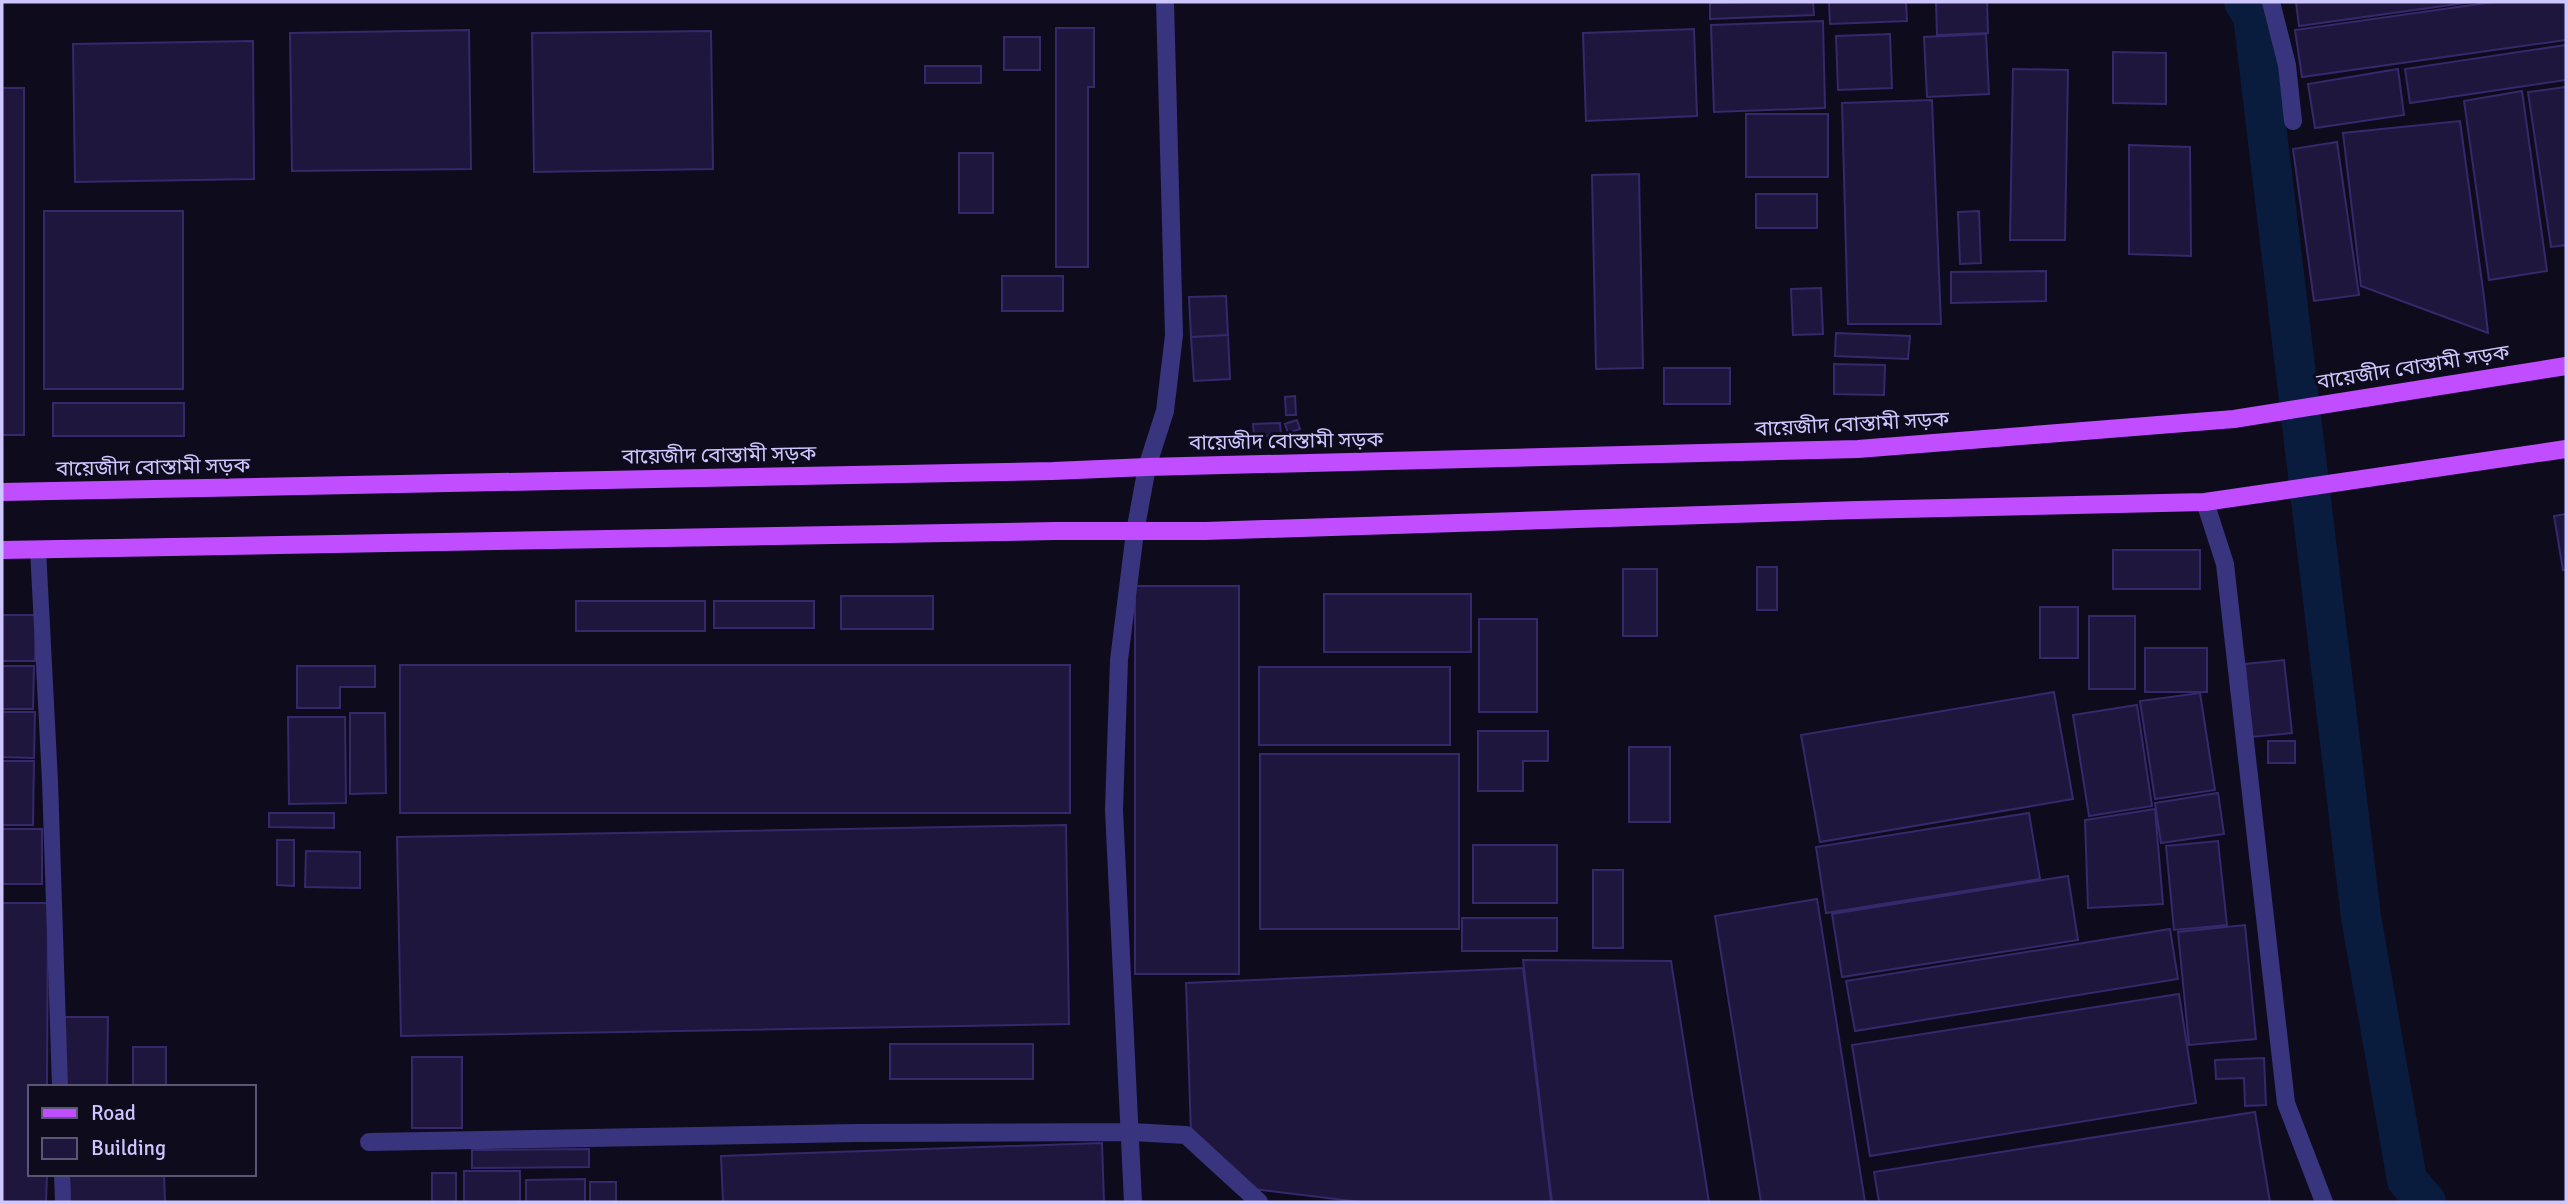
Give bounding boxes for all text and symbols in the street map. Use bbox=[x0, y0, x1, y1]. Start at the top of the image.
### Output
street label: বায়েজীদ বোস্তামী সড়ক bbox=[2314, 339, 2512, 395]
street label: বায়েজীদ বোস্তামী সড়ক bbox=[1753, 406, 1951, 442]
street label: বায়েজীদ বোস্তামী সড়ক bbox=[1188, 426, 1385, 456]
street label: বায়েজীদ বোস্তামী সড়ক bbox=[621, 440, 818, 470]
street label: বায়েজীদ বোস্তামী সড়ক bbox=[55, 452, 252, 482]
legend bbox=[28, 1085, 256, 1176]
text: Road bbox=[91, 1100, 136, 1126]
text: Building bbox=[91, 1135, 166, 1161]

